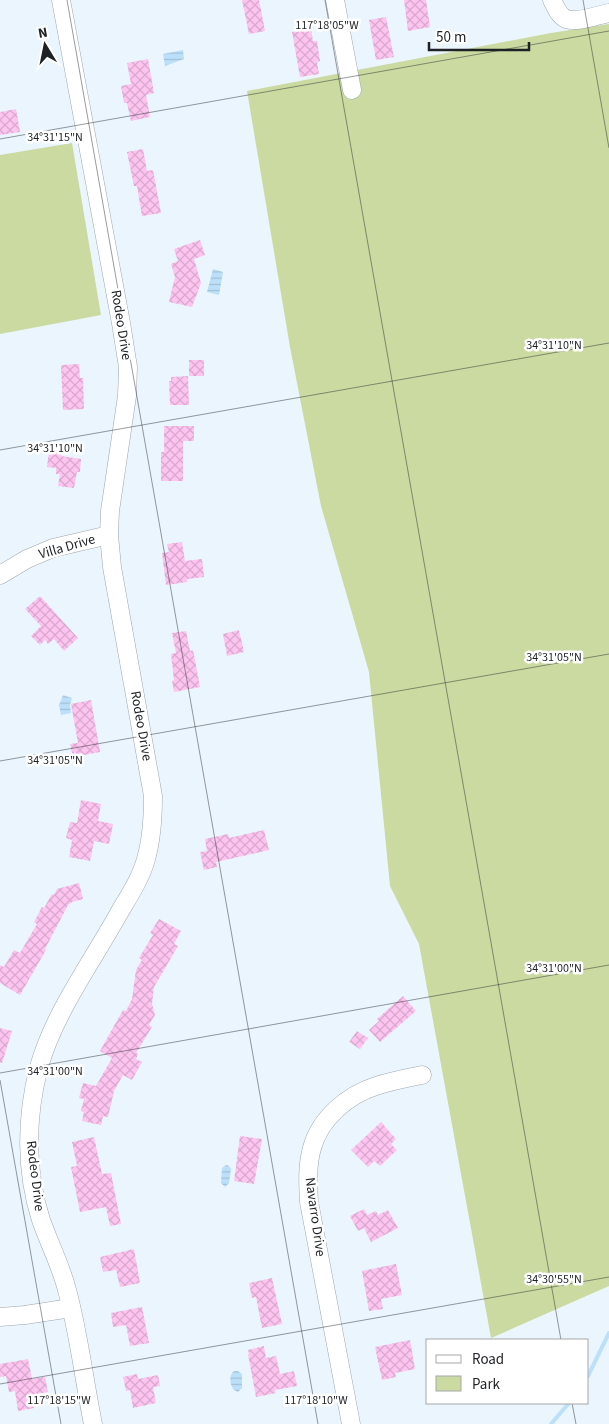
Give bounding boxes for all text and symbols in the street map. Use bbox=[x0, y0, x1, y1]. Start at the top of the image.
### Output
text: 117°18'05"W bbox=[295, 17, 359, 34]
north arrow bbox=[20, 20, 70, 70]
scale bar bbox=[429, 20, 529, 52]
text: N bbox=[37, 23, 49, 44]
text: 50 m bbox=[436, 27, 466, 48]
text: 34°31'15"N bbox=[27, 129, 83, 146]
street label: Rodeo Drive bbox=[106, 288, 136, 362]
text: 34°31'10"N bbox=[526, 337, 582, 354]
text: 34°31'10"N bbox=[27, 440, 83, 457]
street label: Villa Drive bbox=[36, 529, 98, 565]
text: 34°31'05"N bbox=[526, 649, 582, 666]
street label: Rodeo Drive bbox=[125, 689, 157, 763]
text: 34°31'05"N bbox=[27, 752, 83, 769]
text: 34°31'00"N bbox=[526, 960, 582, 977]
text: 34°31'00"N bbox=[27, 1063, 83, 1080]
street label: Rodeo Drive bbox=[21, 1140, 49, 1212]
street label: Navarro Drive bbox=[300, 1176, 330, 1258]
text: 34°30'55"N bbox=[526, 1271, 582, 1288]
legend bbox=[426, 1339, 589, 1404]
text: Road bbox=[472, 1349, 504, 1370]
text: Park bbox=[472, 1374, 501, 1395]
text: 117°18'15"W bbox=[27, 1392, 91, 1409]
text: 117°18'10"W bbox=[284, 1392, 348, 1409]

